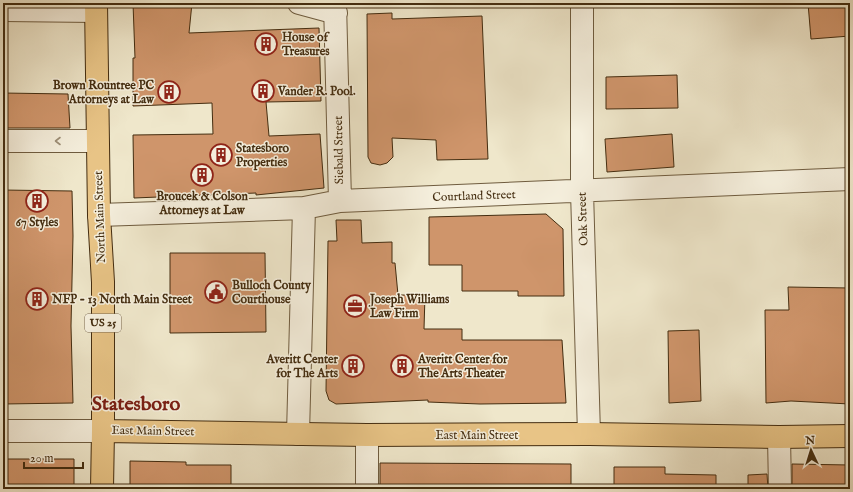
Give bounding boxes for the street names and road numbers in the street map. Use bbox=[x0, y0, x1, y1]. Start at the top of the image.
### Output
street label: Siebald Street bbox=[331, 116, 347, 184]
street label: North Main Street bbox=[91, 171, 109, 263]
street label: Courtland Street bbox=[432, 187, 516, 205]
street label: Oak Street bbox=[575, 192, 591, 246]
road number: US 25 bbox=[85, 314, 121, 332]
street label: East Main Street bbox=[111, 423, 195, 439]
street label: East Main Street bbox=[436, 428, 518, 443]

